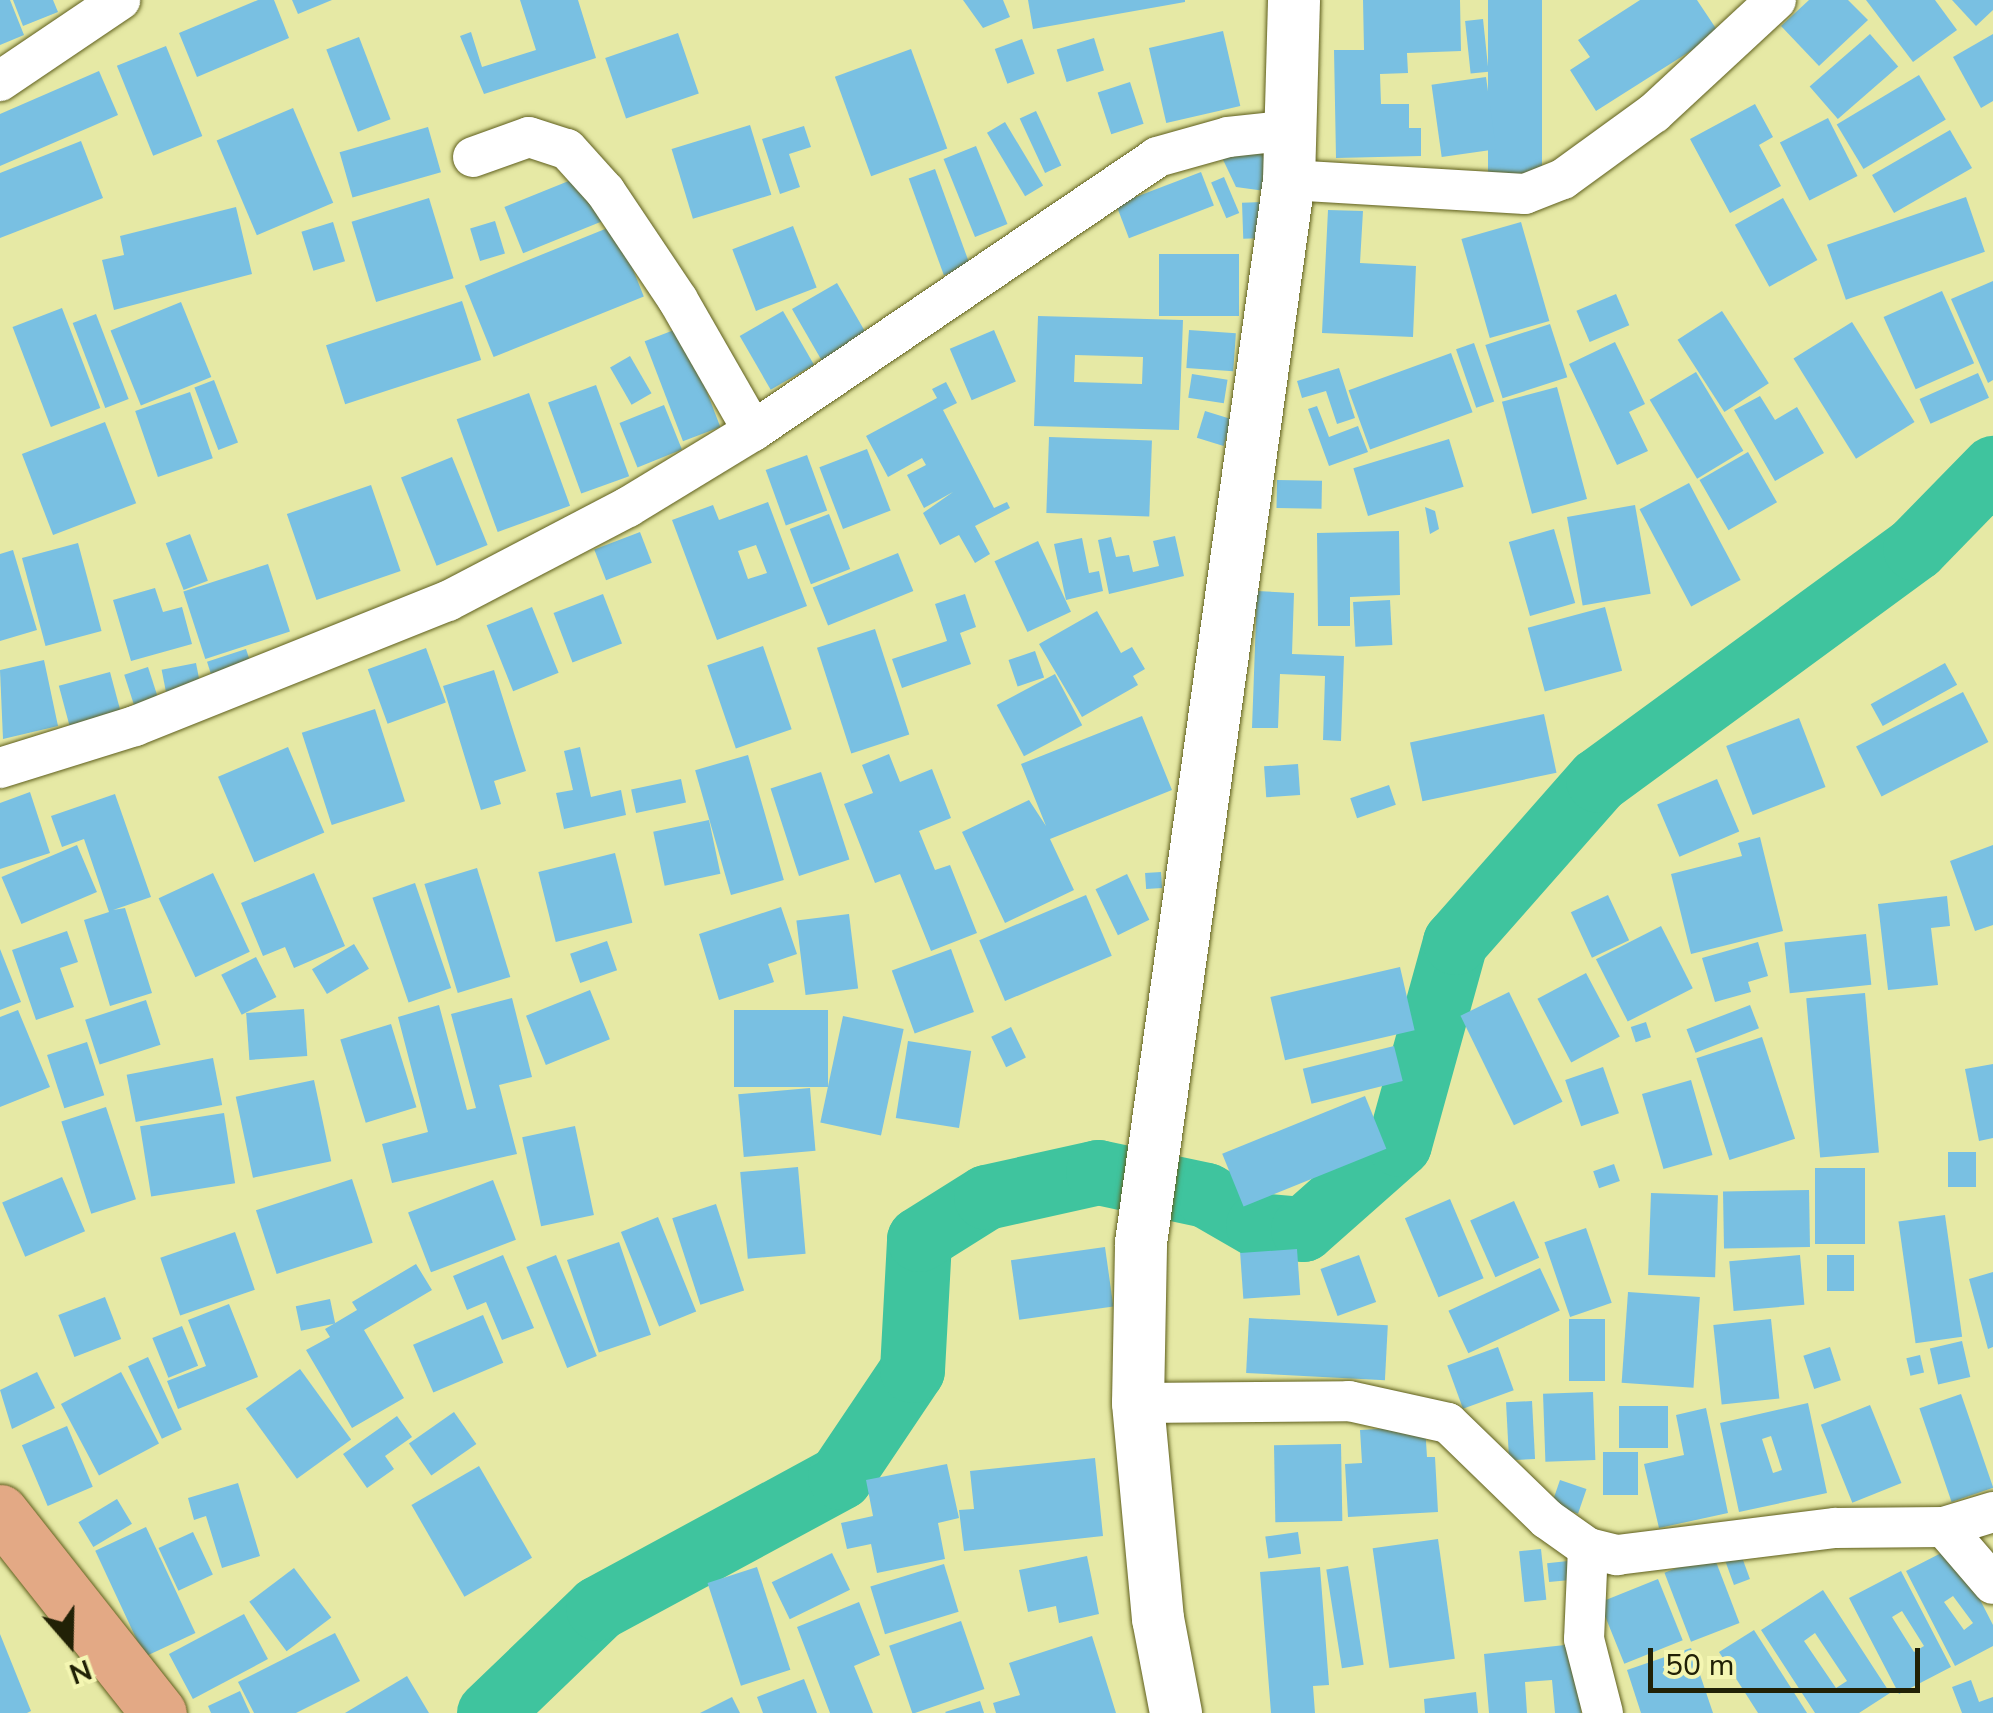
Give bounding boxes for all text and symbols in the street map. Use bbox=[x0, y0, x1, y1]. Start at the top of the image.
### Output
north arrow bbox=[20, 1593, 120, 1693]
scale bar bbox=[1653, 1628, 1926, 1690]
text: 50 m bbox=[1665, 1645, 1734, 1686]
text: N bbox=[64, 1650, 97, 1693]

